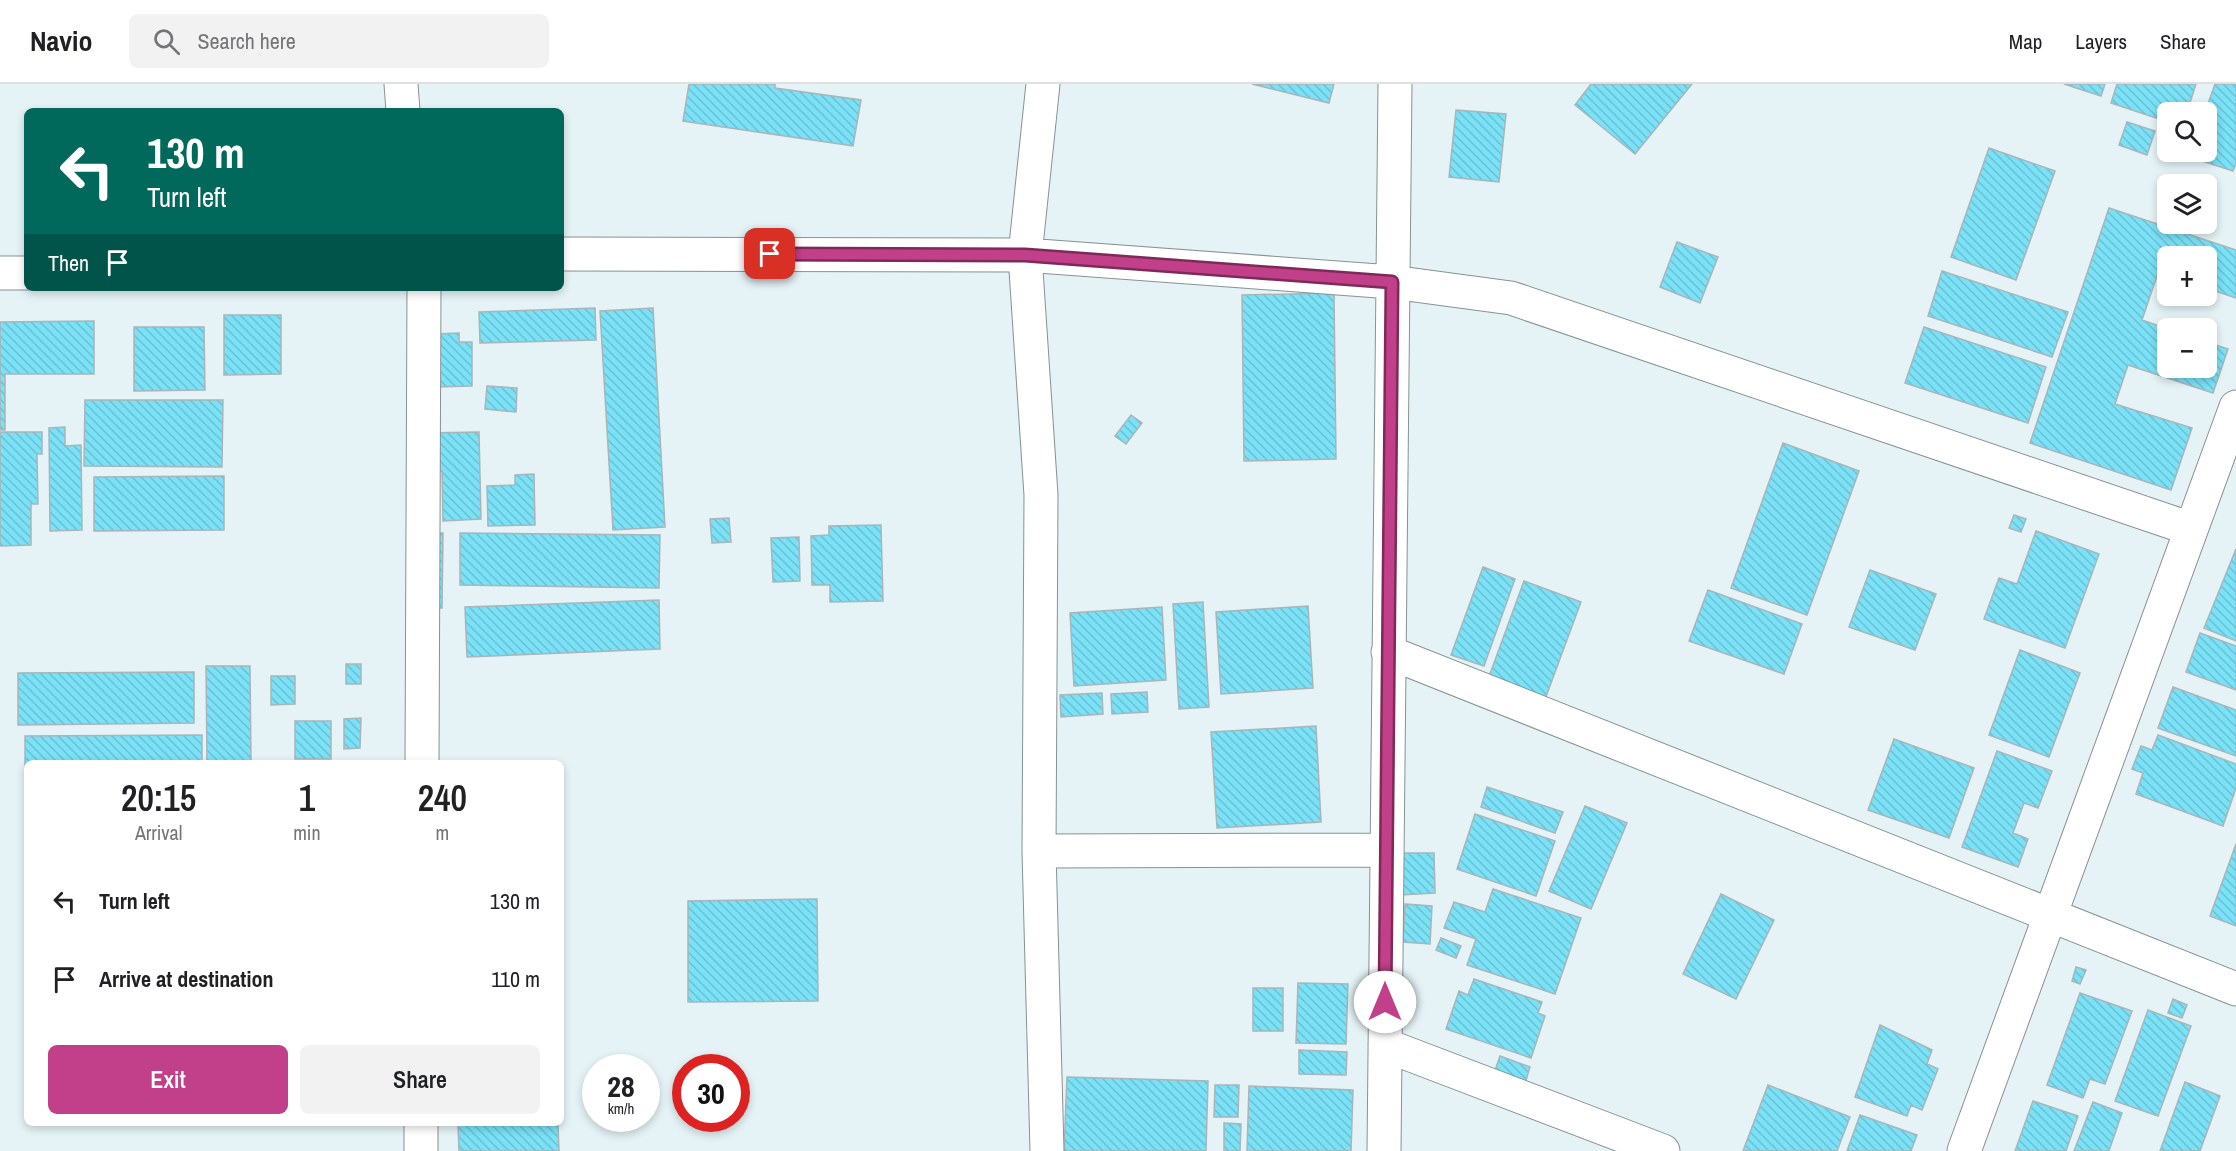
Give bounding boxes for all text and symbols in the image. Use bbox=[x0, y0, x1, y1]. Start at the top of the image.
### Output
search box bbox=[129, 14, 549, 68]
text: Navio bbox=[30, 22, 93, 60]
icon: search bbox=[150, 25, 183, 58]
text: Search here bbox=[198, 26, 296, 56]
text: Map bbox=[2009, 27, 2042, 56]
text: Layers bbox=[2075, 27, 2127, 56]
text: Share bbox=[2160, 27, 2206, 56]
map controls bbox=[2157, 102, 2217, 378]
button: search bbox=[2157, 102, 2217, 162]
text: 130 m bbox=[147, 125, 245, 181]
icon: left bbox=[48, 132, 126, 210]
button: layers bbox=[2157, 174, 2217, 234]
text: Turn left bbox=[147, 179, 226, 215]
pin bbox=[744, 228, 795, 279]
icon: arrive bbox=[753, 237, 786, 270]
icon: arrive bbox=[101, 246, 134, 279]
button: + bbox=[2157, 246, 2217, 306]
text: Then bbox=[48, 248, 89, 278]
button: − bbox=[2157, 318, 2217, 378]
text: 20:15 bbox=[121, 774, 196, 822]
text: 1 bbox=[299, 774, 315, 822]
text: 240 bbox=[418, 774, 467, 822]
text: Arrival bbox=[135, 819, 182, 846]
text: min bbox=[293, 819, 321, 846]
text: m bbox=[435, 819, 449, 846]
icon: left bbox=[48, 885, 81, 918]
text: Turn left bbox=[99, 886, 170, 916]
text: 130 m bbox=[490, 886, 540, 916]
icon: arrive bbox=[48, 963, 81, 996]
text: Arrive at destination bbox=[99, 964, 273, 994]
text: 110 m bbox=[491, 964, 540, 994]
position arrow bbox=[1353, 970, 1417, 1034]
button: Exit bbox=[48, 1045, 288, 1114]
button: Share bbox=[300, 1045, 540, 1114]
speed limit sign: 30 bbox=[672, 1054, 750, 1132]
text: 28 bbox=[607, 1066, 635, 1106]
text: km/h bbox=[608, 1098, 634, 1119]

